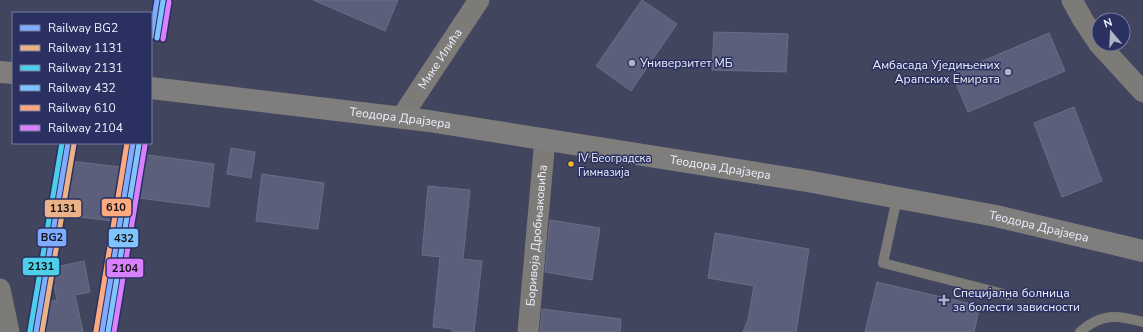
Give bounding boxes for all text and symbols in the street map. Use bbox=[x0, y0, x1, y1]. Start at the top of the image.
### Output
legend bbox=[12, 12, 152, 144]
north arrow bbox=[1091, 12, 1131, 52]
text: N bbox=[1102, 15, 1114, 31]
text: Railway BG2 bbox=[48, 20, 118, 36]
street label: Мике Илића bbox=[414, 25, 466, 92]
text: Railway 1131 bbox=[48, 40, 123, 56]
place label: Универзитет МБ bbox=[639, 55, 733, 71]
place label: Амбасада Уједињених Арапских Емирата bbox=[872, 57, 1001, 87]
marker: Универзитет МБ bbox=[627, 58, 637, 68]
text: Railway 2131 bbox=[48, 60, 123, 76]
marker: Амбасада Уједињених Арапских Емирата bbox=[1003, 67, 1013, 77]
text: Railway 432 bbox=[48, 80, 116, 96]
text: Railway 610 bbox=[48, 100, 116, 116]
street label: Теодора Драјзера bbox=[349, 104, 452, 132]
text: Railway 2104 bbox=[48, 120, 123, 136]
place label: IV Београдска Гимназија bbox=[578, 151, 651, 180]
street label: Теодора Драјзера bbox=[669, 151, 772, 183]
marker: IV Београдска Гимназија bbox=[566, 159, 576, 169]
street label: Боривоја Дробњаковића bbox=[522, 164, 551, 307]
line badge: 610 bbox=[101, 198, 132, 217]
line badge: 1131 bbox=[44, 199, 82, 218]
text: 610 bbox=[106, 200, 126, 215]
text: 1131 bbox=[50, 201, 76, 216]
street label: Теодора Драјзера bbox=[988, 207, 1090, 246]
line badge: BG2 bbox=[37, 228, 67, 247]
line badge: 432 bbox=[108, 228, 139, 248]
text: BG2 bbox=[41, 230, 64, 245]
text: 432 bbox=[114, 231, 134, 246]
line badge: 2131 bbox=[22, 257, 60, 276]
line badge: 2104 bbox=[106, 258, 144, 278]
text: 2131 bbox=[28, 259, 54, 274]
text: 2104 bbox=[112, 261, 139, 276]
place label: Специјална болница за болести зависности bbox=[953, 285, 1080, 315]
marker: Специјална болница за болести зависности bbox=[938, 294, 950, 306]

